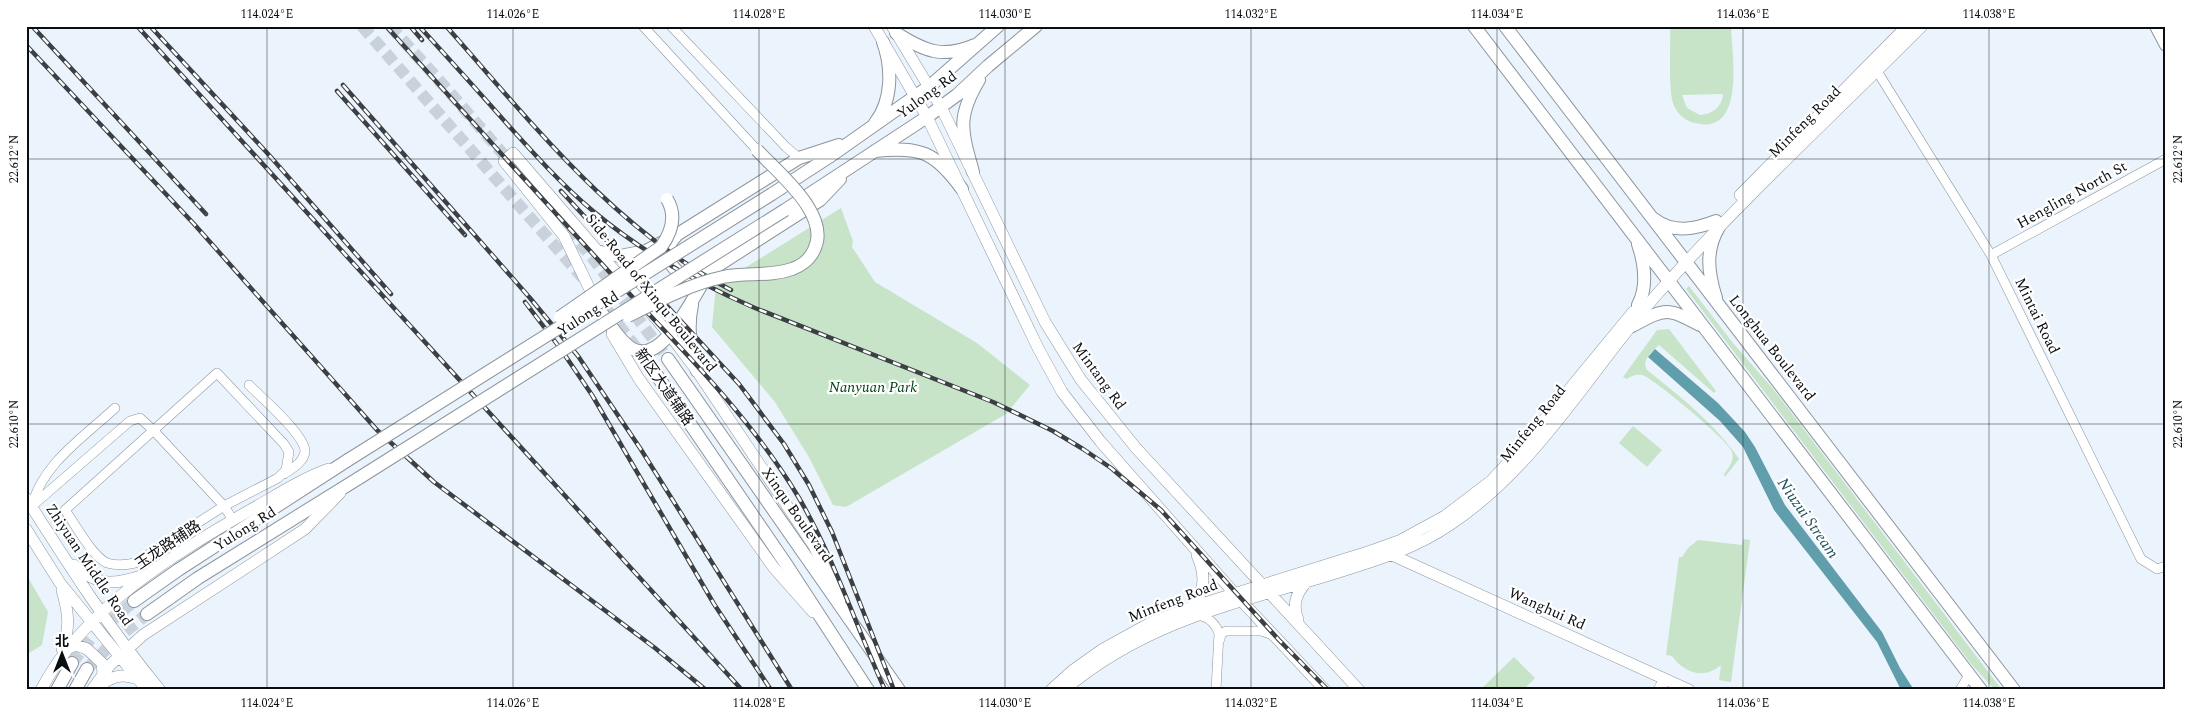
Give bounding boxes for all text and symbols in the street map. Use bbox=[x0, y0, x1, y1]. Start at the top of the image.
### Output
text: 114.024°E bbox=[241, 5, 293, 24]
text: 114.026°E bbox=[487, 5, 539, 24]
text: 114.028°E bbox=[733, 5, 785, 24]
text: 114.030°E bbox=[979, 5, 1031, 24]
text: 114.032°E bbox=[1225, 5, 1277, 24]
text: 114.034°E bbox=[1471, 5, 1523, 24]
text: 114.036°E bbox=[1717, 5, 1769, 24]
text: 114.038°E bbox=[1963, 5, 2015, 24]
street label: Yulong Rd bbox=[892, 65, 962, 125]
street label: Minfeng Road bbox=[1763, 80, 1847, 164]
text: 22.612°N bbox=[5, 135, 24, 183]
text: 22.612°N bbox=[2169, 135, 2188, 183]
street label: Hengling North St bbox=[2013, 155, 2131, 235]
street label: Side Road of Xinqu Boulevard bbox=[580, 209, 722, 377]
street label: Mintai Road bbox=[2009, 274, 2065, 358]
street label: Yulong Rd bbox=[552, 285, 624, 343]
street label: Longhua Boulevard bbox=[1723, 290, 1821, 406]
street label: Mintang Rd bbox=[1066, 337, 1132, 415]
street label: 新区大道辅路 bbox=[629, 344, 699, 430]
park label: Nanyuan Park bbox=[829, 376, 917, 399]
street label: Minfeng Road bbox=[1494, 380, 1572, 468]
text: 22.610°N bbox=[5, 400, 24, 448]
text: 22.610°N bbox=[2169, 400, 2188, 448]
street label: Xinqu Boulevard bbox=[755, 462, 839, 568]
water label: Niuzui Stream bbox=[1771, 473, 1845, 564]
street label: Zhiyuan Middle Road bbox=[39, 499, 139, 631]
street label: Yulong Rd bbox=[209, 501, 281, 557]
street label: 玉龙路辅路 bbox=[130, 514, 206, 576]
street label: Minfeng Road bbox=[1125, 573, 1221, 629]
street label: Wanghui Rd bbox=[1505, 582, 1589, 636]
north arrow bbox=[38, 628, 88, 678]
text: 北 bbox=[55, 631, 69, 652]
text: 114.024°E bbox=[241, 694, 293, 713]
text: 114.026°E bbox=[487, 694, 539, 713]
text: 114.028°E bbox=[733, 694, 785, 713]
text: 114.030°E bbox=[979, 694, 1031, 713]
text: 114.032°E bbox=[1225, 694, 1277, 713]
text: 114.034°E bbox=[1471, 694, 1523, 713]
text: 114.036°E bbox=[1717, 694, 1769, 713]
text: 114.038°E bbox=[1963, 694, 2015, 713]

